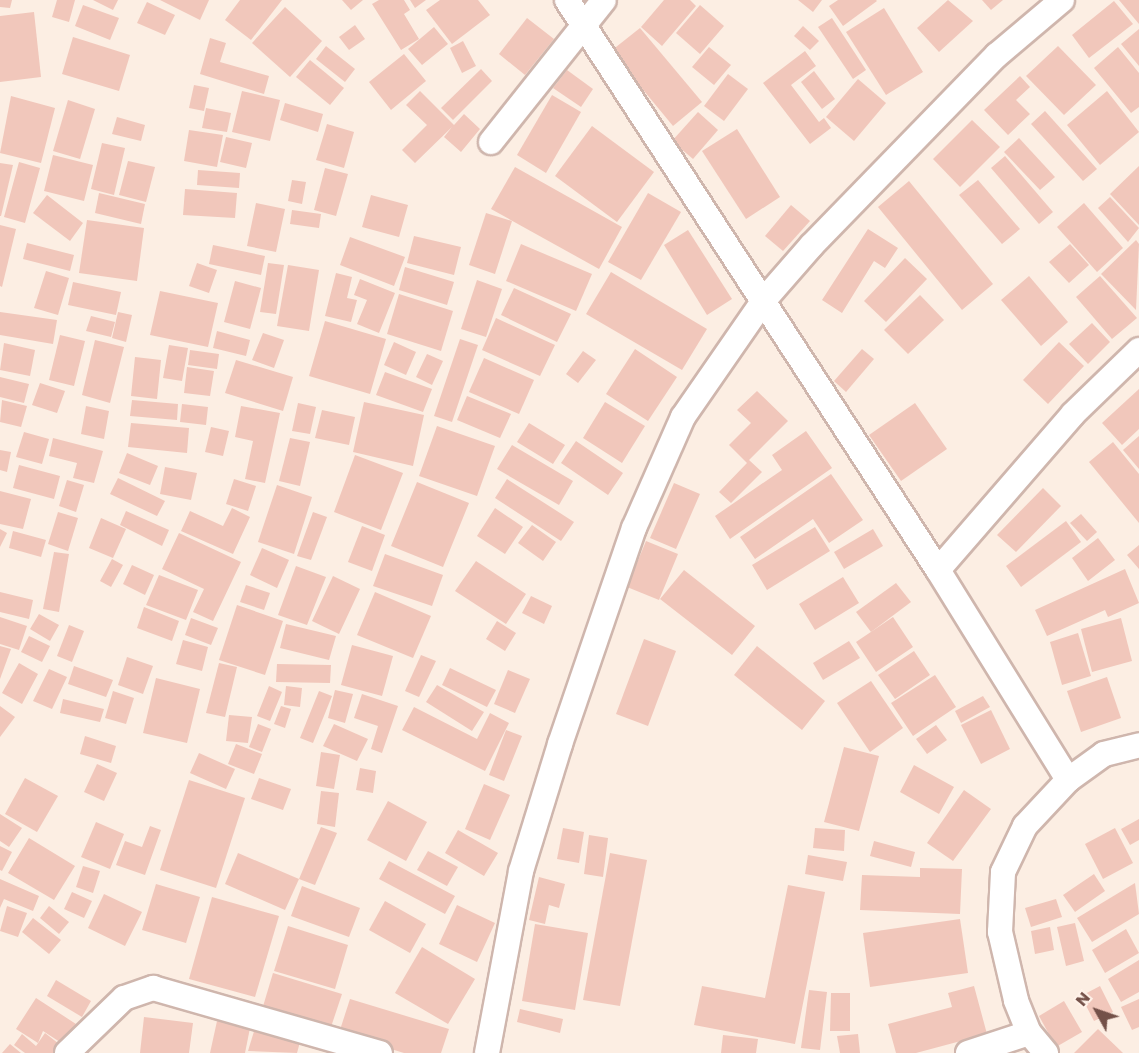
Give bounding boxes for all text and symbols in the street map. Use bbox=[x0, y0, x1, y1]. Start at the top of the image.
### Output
north arrow bbox=[1067, 981, 1127, 1041]
text: N bbox=[1070, 987, 1096, 1011]

